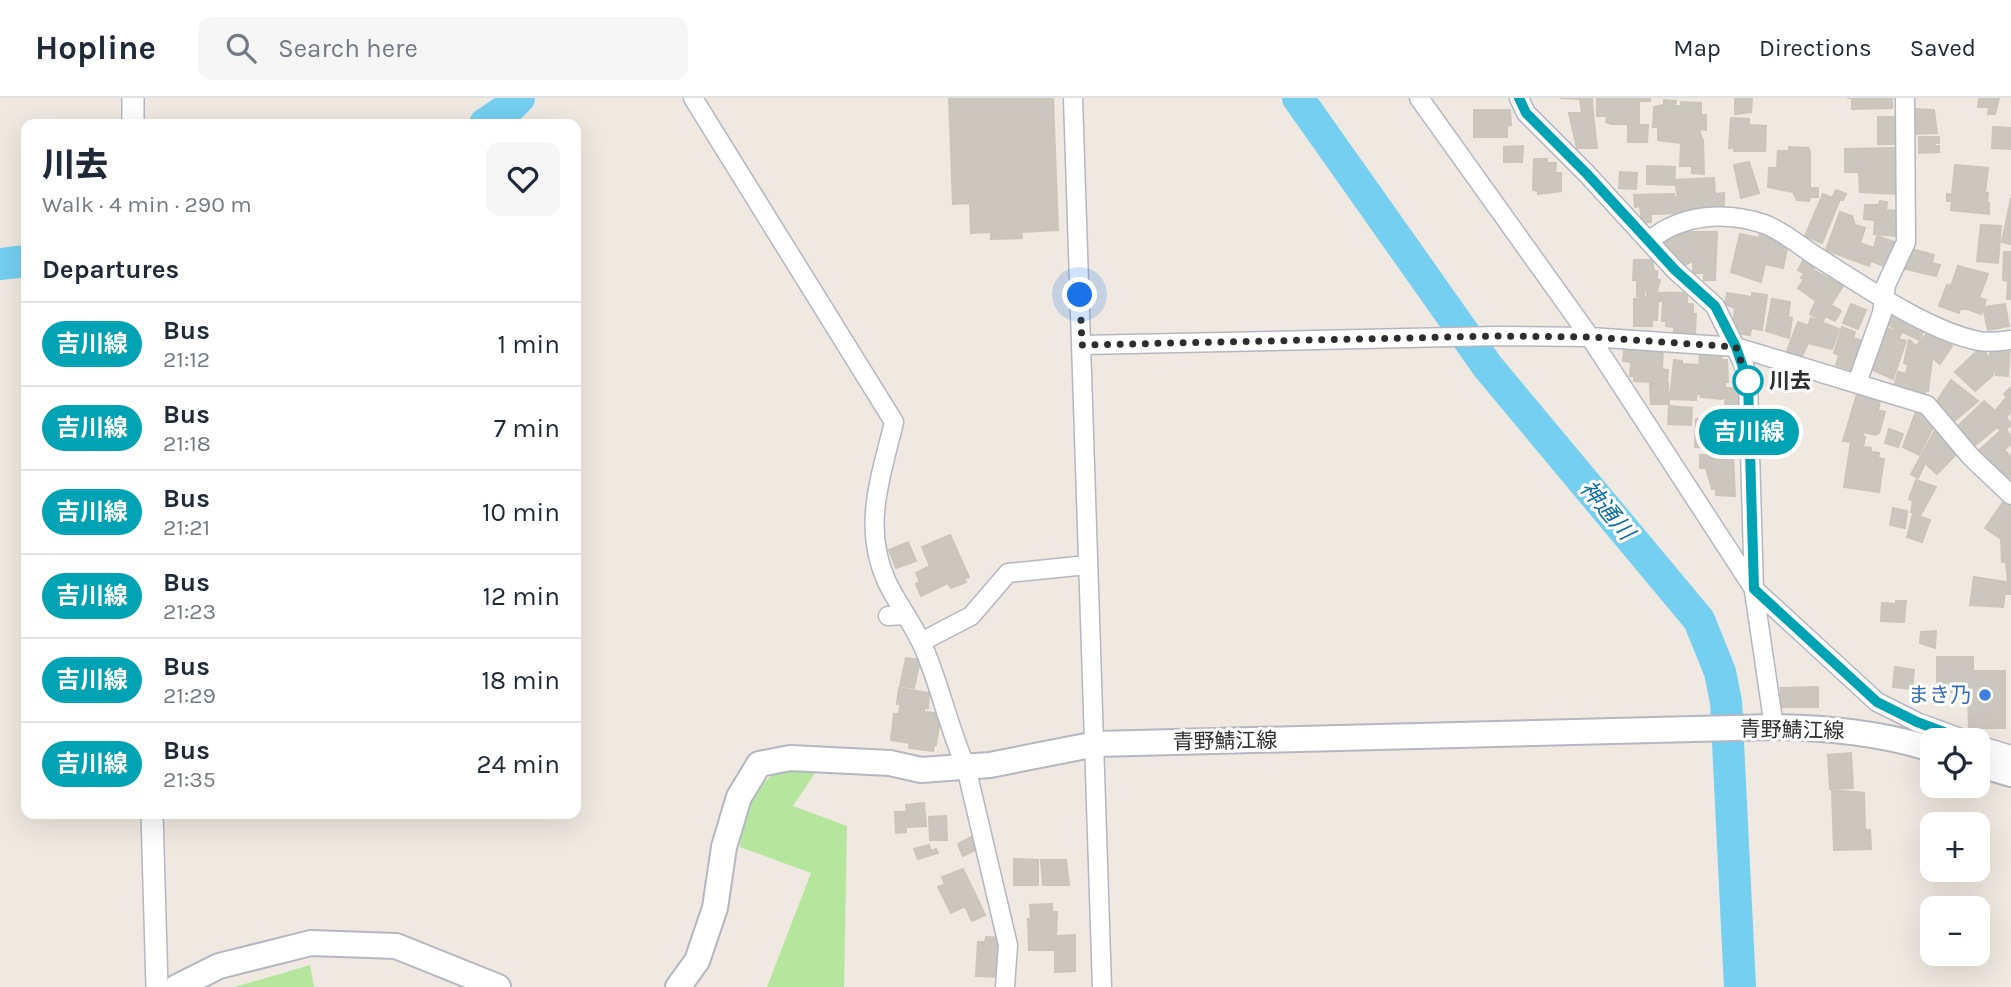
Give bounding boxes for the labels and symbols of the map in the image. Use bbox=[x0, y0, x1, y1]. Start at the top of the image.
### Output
your location bbox=[1062, 277, 1097, 312]
marker: 川去 bbox=[1733, 366, 1763, 396]
place label: 川去 bbox=[1769, 369, 1811, 393]
line badge: 吉川線 bbox=[1709, 409, 1789, 455]
water label: 神通川 bbox=[1574, 475, 1641, 547]
place label: まき乃 bbox=[1908, 683, 1971, 707]
marker: まき乃 bbox=[1977, 687, 1993, 703]
street label: 青野鯖江線 bbox=[1739, 717, 1845, 743]
street label: 青野鯖江線 bbox=[1172, 728, 1278, 754]

